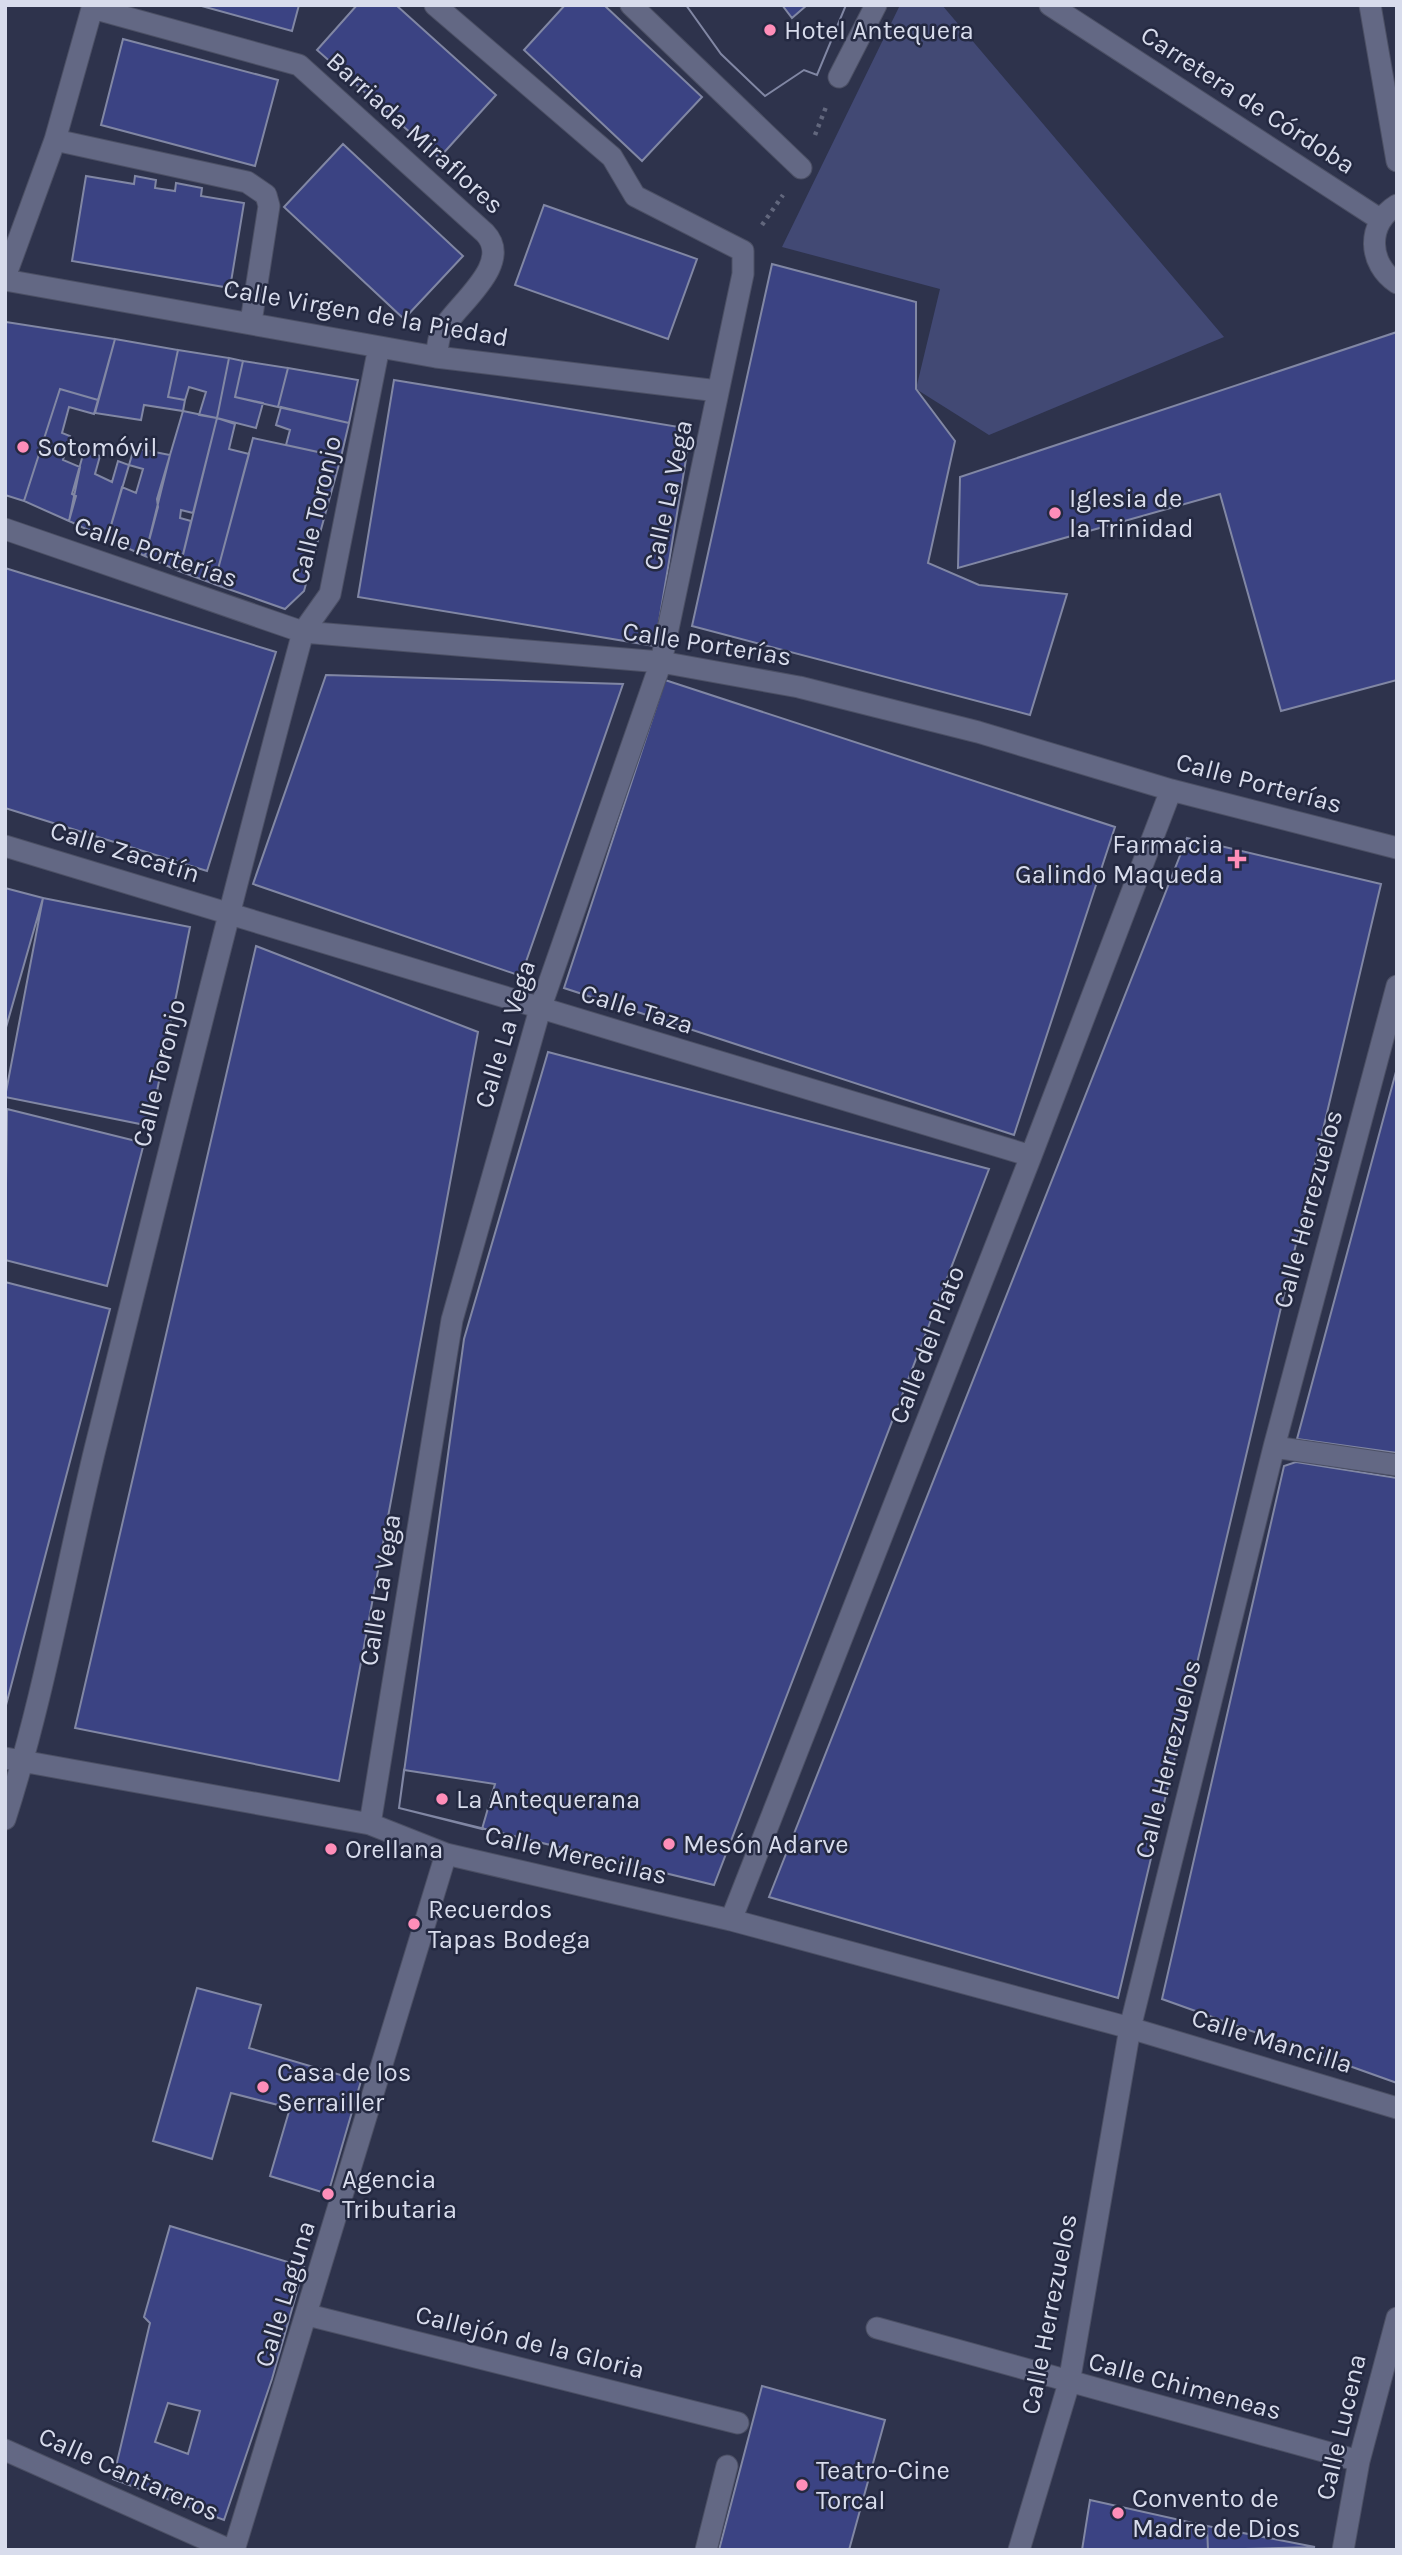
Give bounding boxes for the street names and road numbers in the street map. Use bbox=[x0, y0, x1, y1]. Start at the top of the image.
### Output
street label: Carretera de Córdoba bbox=[1135, 19, 1361, 181]
street label: Barriada Miraflores bbox=[320, 45, 510, 221]
street label: Calle Virgen de la Piedad bbox=[221, 273, 511, 353]
street label: Calle La Vega bbox=[637, 417, 699, 573]
street label: Calle Toronjo bbox=[284, 433, 348, 587]
street label: Calle Porterías bbox=[70, 510, 242, 594]
street label: Calle Porterías bbox=[620, 615, 794, 673]
street label: Calle Porterías bbox=[1173, 746, 1345, 820]
street label: Calle Zacatín bbox=[46, 815, 204, 889]
street label: Calle La Vega bbox=[468, 956, 542, 1112]
street label: Calle Taza bbox=[577, 977, 697, 1041]
street label: Calle Toronjo bbox=[126, 996, 192, 1150]
street label: Calle Herrezuelos bbox=[1267, 1107, 1349, 1311]
street label: Calle del Plato bbox=[883, 1262, 971, 1428]
street label: Calle La Vega bbox=[353, 1512, 407, 1668]
street label: Calle Herrezuelos bbox=[1128, 1656, 1208, 1862]
street label: Calle Merecillas bbox=[482, 1819, 670, 1891]
street label: Calle Mancilla bbox=[1188, 2002, 1356, 2080]
street label: Calle Herrezuelos bbox=[1014, 2211, 1084, 2417]
street label: Calle Laguna bbox=[248, 2217, 322, 2371]
street label: Callejón de la Gloria bbox=[412, 2299, 648, 2385]
street label: Calle Chimeneas bbox=[1085, 2345, 1285, 2427]
street label: Calle Lucena bbox=[1309, 2351, 1373, 2503]
street label: Calle Cantareros bbox=[34, 2420, 224, 2528]

